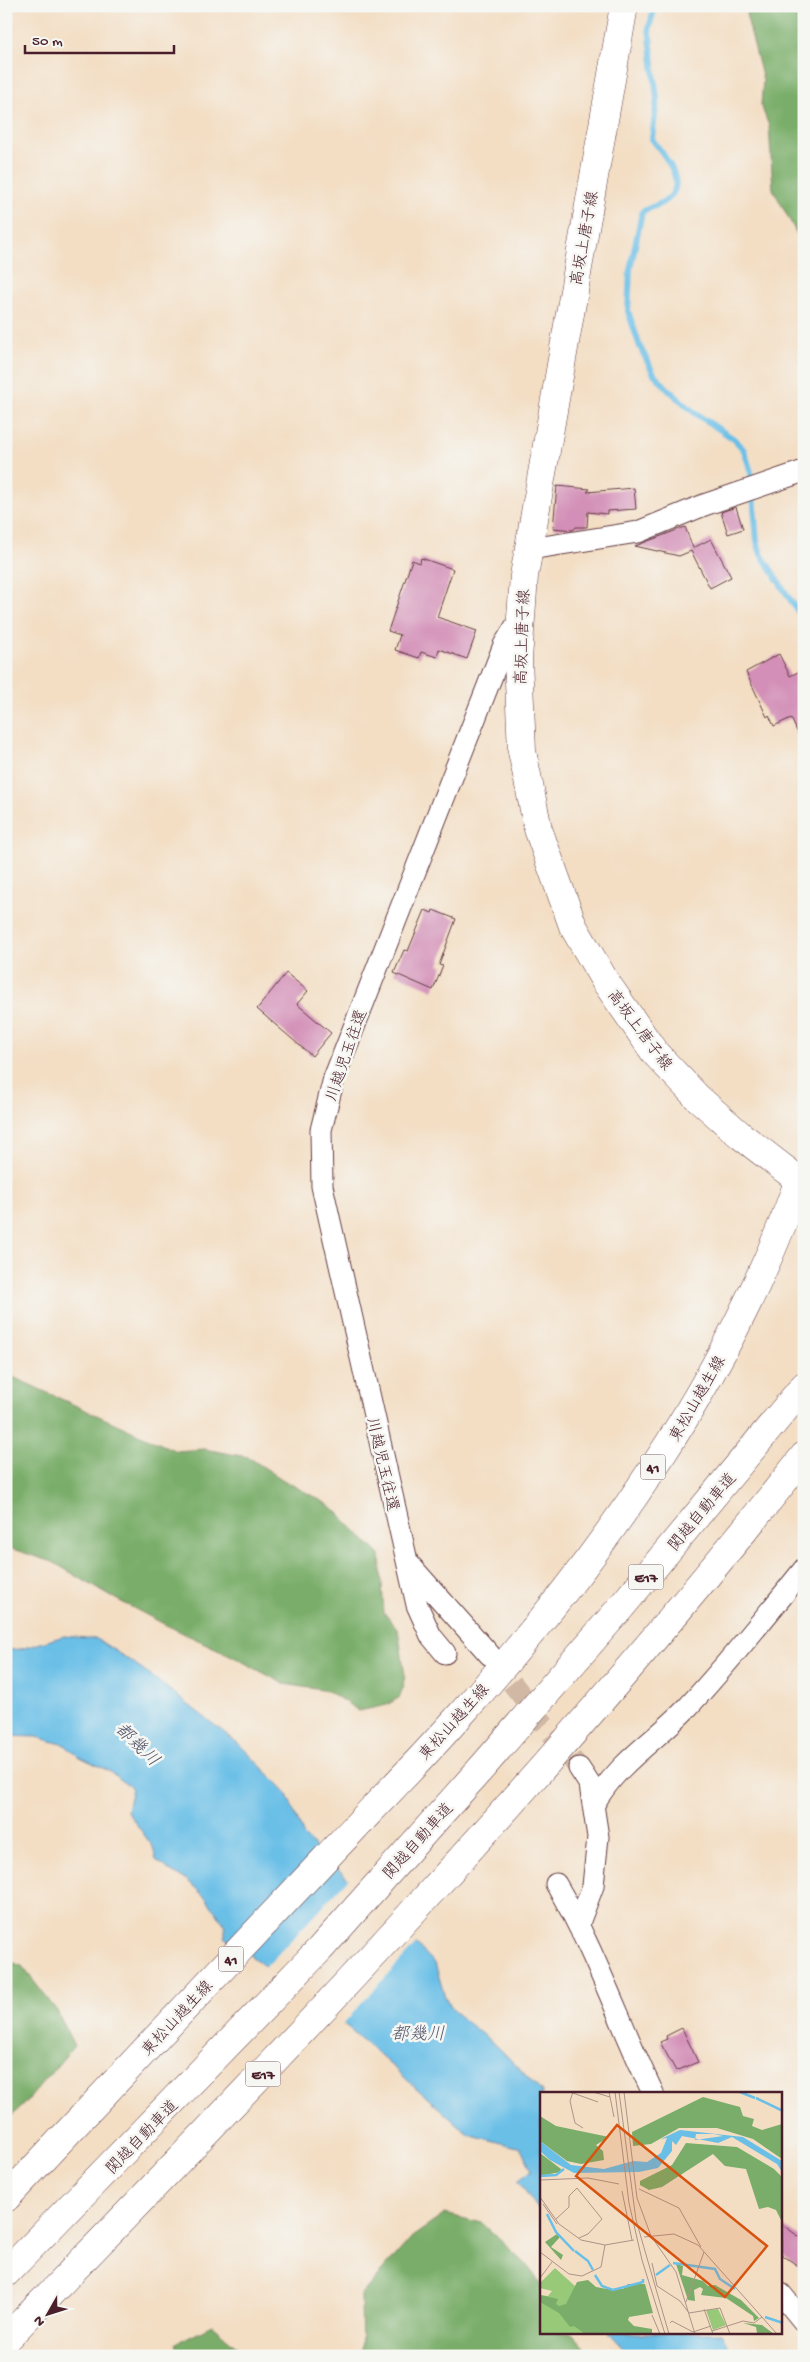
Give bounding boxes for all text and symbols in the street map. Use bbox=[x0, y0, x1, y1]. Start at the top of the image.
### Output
scale bar bbox=[25, 22, 174, 54]
text: 50 m bbox=[32, 33, 63, 51]
street label: 高坂上唐子線 bbox=[567, 189, 604, 288]
street label: 高坂上唐子線 bbox=[511, 589, 536, 685]
street label: 高坂上唐子線 bbox=[602, 986, 676, 1075]
street label: 川越児玉往還 bbox=[323, 1007, 373, 1105]
street label: 東松山越生線 bbox=[665, 1352, 731, 1446]
street label: 川越児玉往還 bbox=[361, 1416, 402, 1514]
road number: 41 bbox=[640, 1454, 666, 1480]
street label: 関越自動車道 bbox=[664, 1469, 742, 1556]
road number: E17 bbox=[628, 1564, 664, 1590]
street label: 東松山越生線 bbox=[415, 1680, 495, 1765]
water label: 都幾川 bbox=[110, 1719, 164, 1772]
street label: 関越自動車道 bbox=[379, 1799, 459, 1884]
road number: 41 bbox=[218, 1946, 244, 1972]
street label: 東松山越生線 bbox=[137, 1976, 218, 2061]
water label: 都幾川 bbox=[391, 2024, 445, 2046]
road number: E17 bbox=[246, 2062, 280, 2086]
inset map bbox=[540, 2092, 782, 2334]
street label: 関越自動車道 bbox=[102, 2096, 184, 2180]
north arrow bbox=[22, 2290, 72, 2340]
text: N bbox=[30, 2312, 49, 2330]

